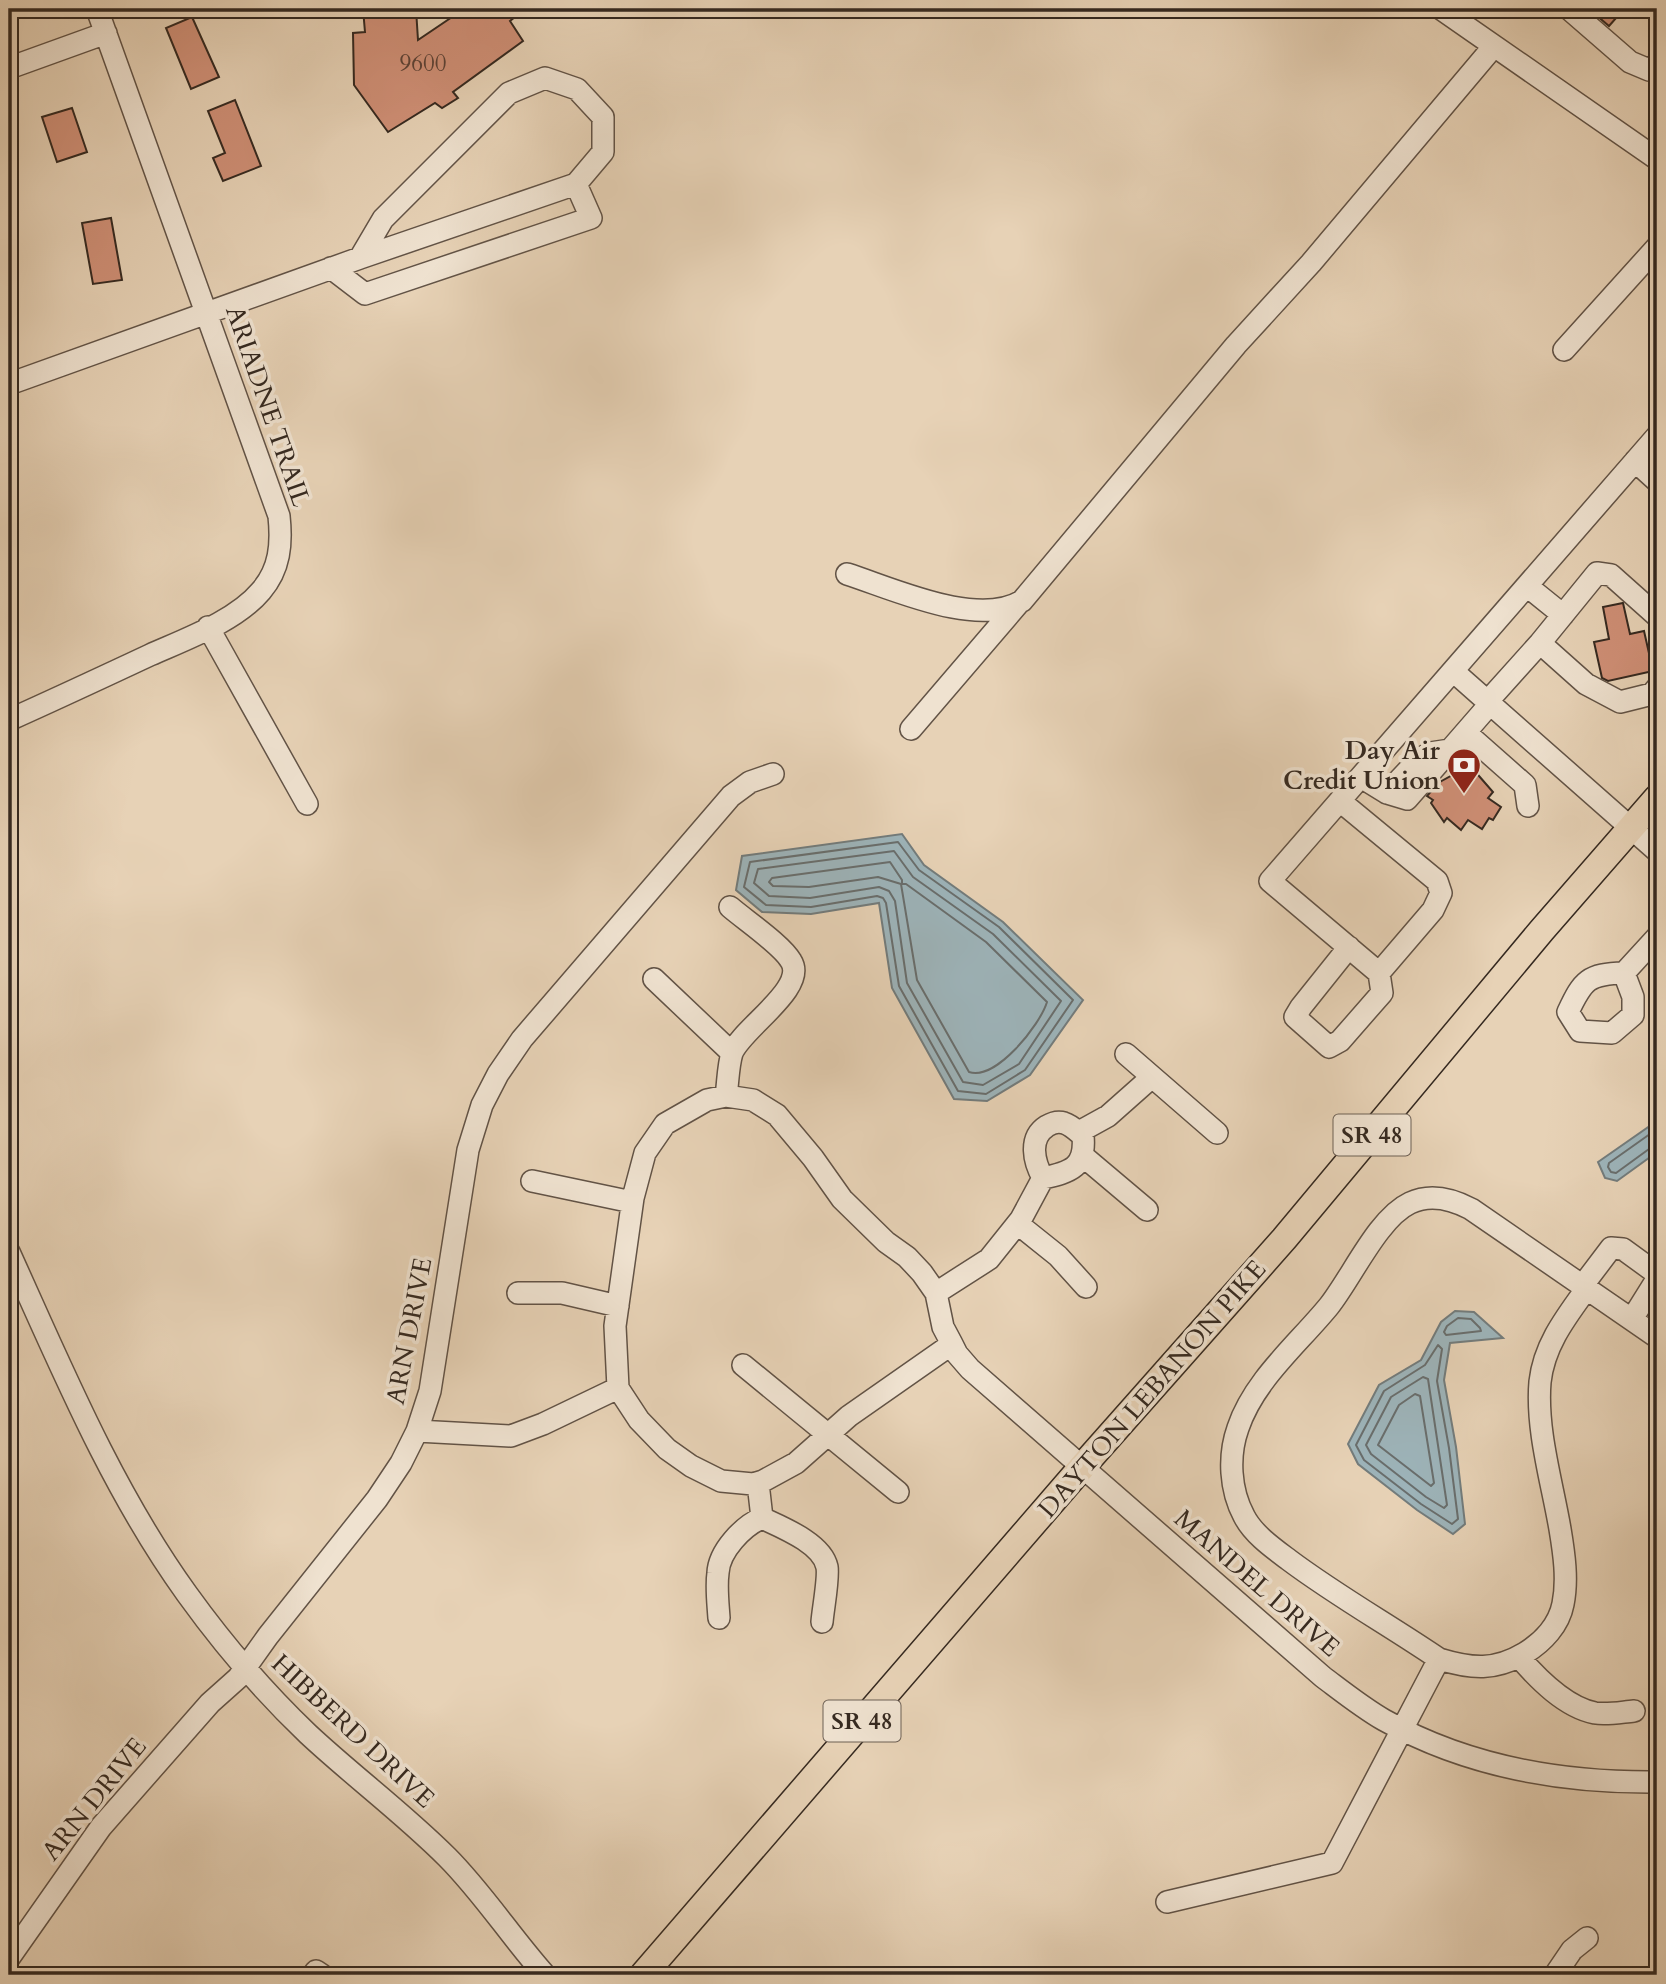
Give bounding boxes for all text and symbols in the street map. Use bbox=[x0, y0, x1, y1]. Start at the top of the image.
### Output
house number: 9600 bbox=[399, 48, 447, 79]
street label: ARIADNE TRAIL bbox=[217, 301, 319, 511]
place label: Day Air Credit Union bbox=[1283, 733, 1441, 798]
bank icon: Day Air Credit Union bbox=[1445, 746, 1483, 795]
road number: SR 48 bbox=[1334, 1114, 1410, 1156]
street label: DAYTON LEBANON PIKE bbox=[1030, 1253, 1274, 1525]
street label: ARN DRIVE bbox=[378, 1255, 440, 1407]
street label: MANDEL DRIVE bbox=[1167, 1501, 1347, 1665]
street label: HIBBERD DRIVE bbox=[264, 1646, 442, 1816]
road number: SR 48 bbox=[824, 1700, 900, 1742]
street label: ARN DRIVE bbox=[34, 1730, 154, 1868]

